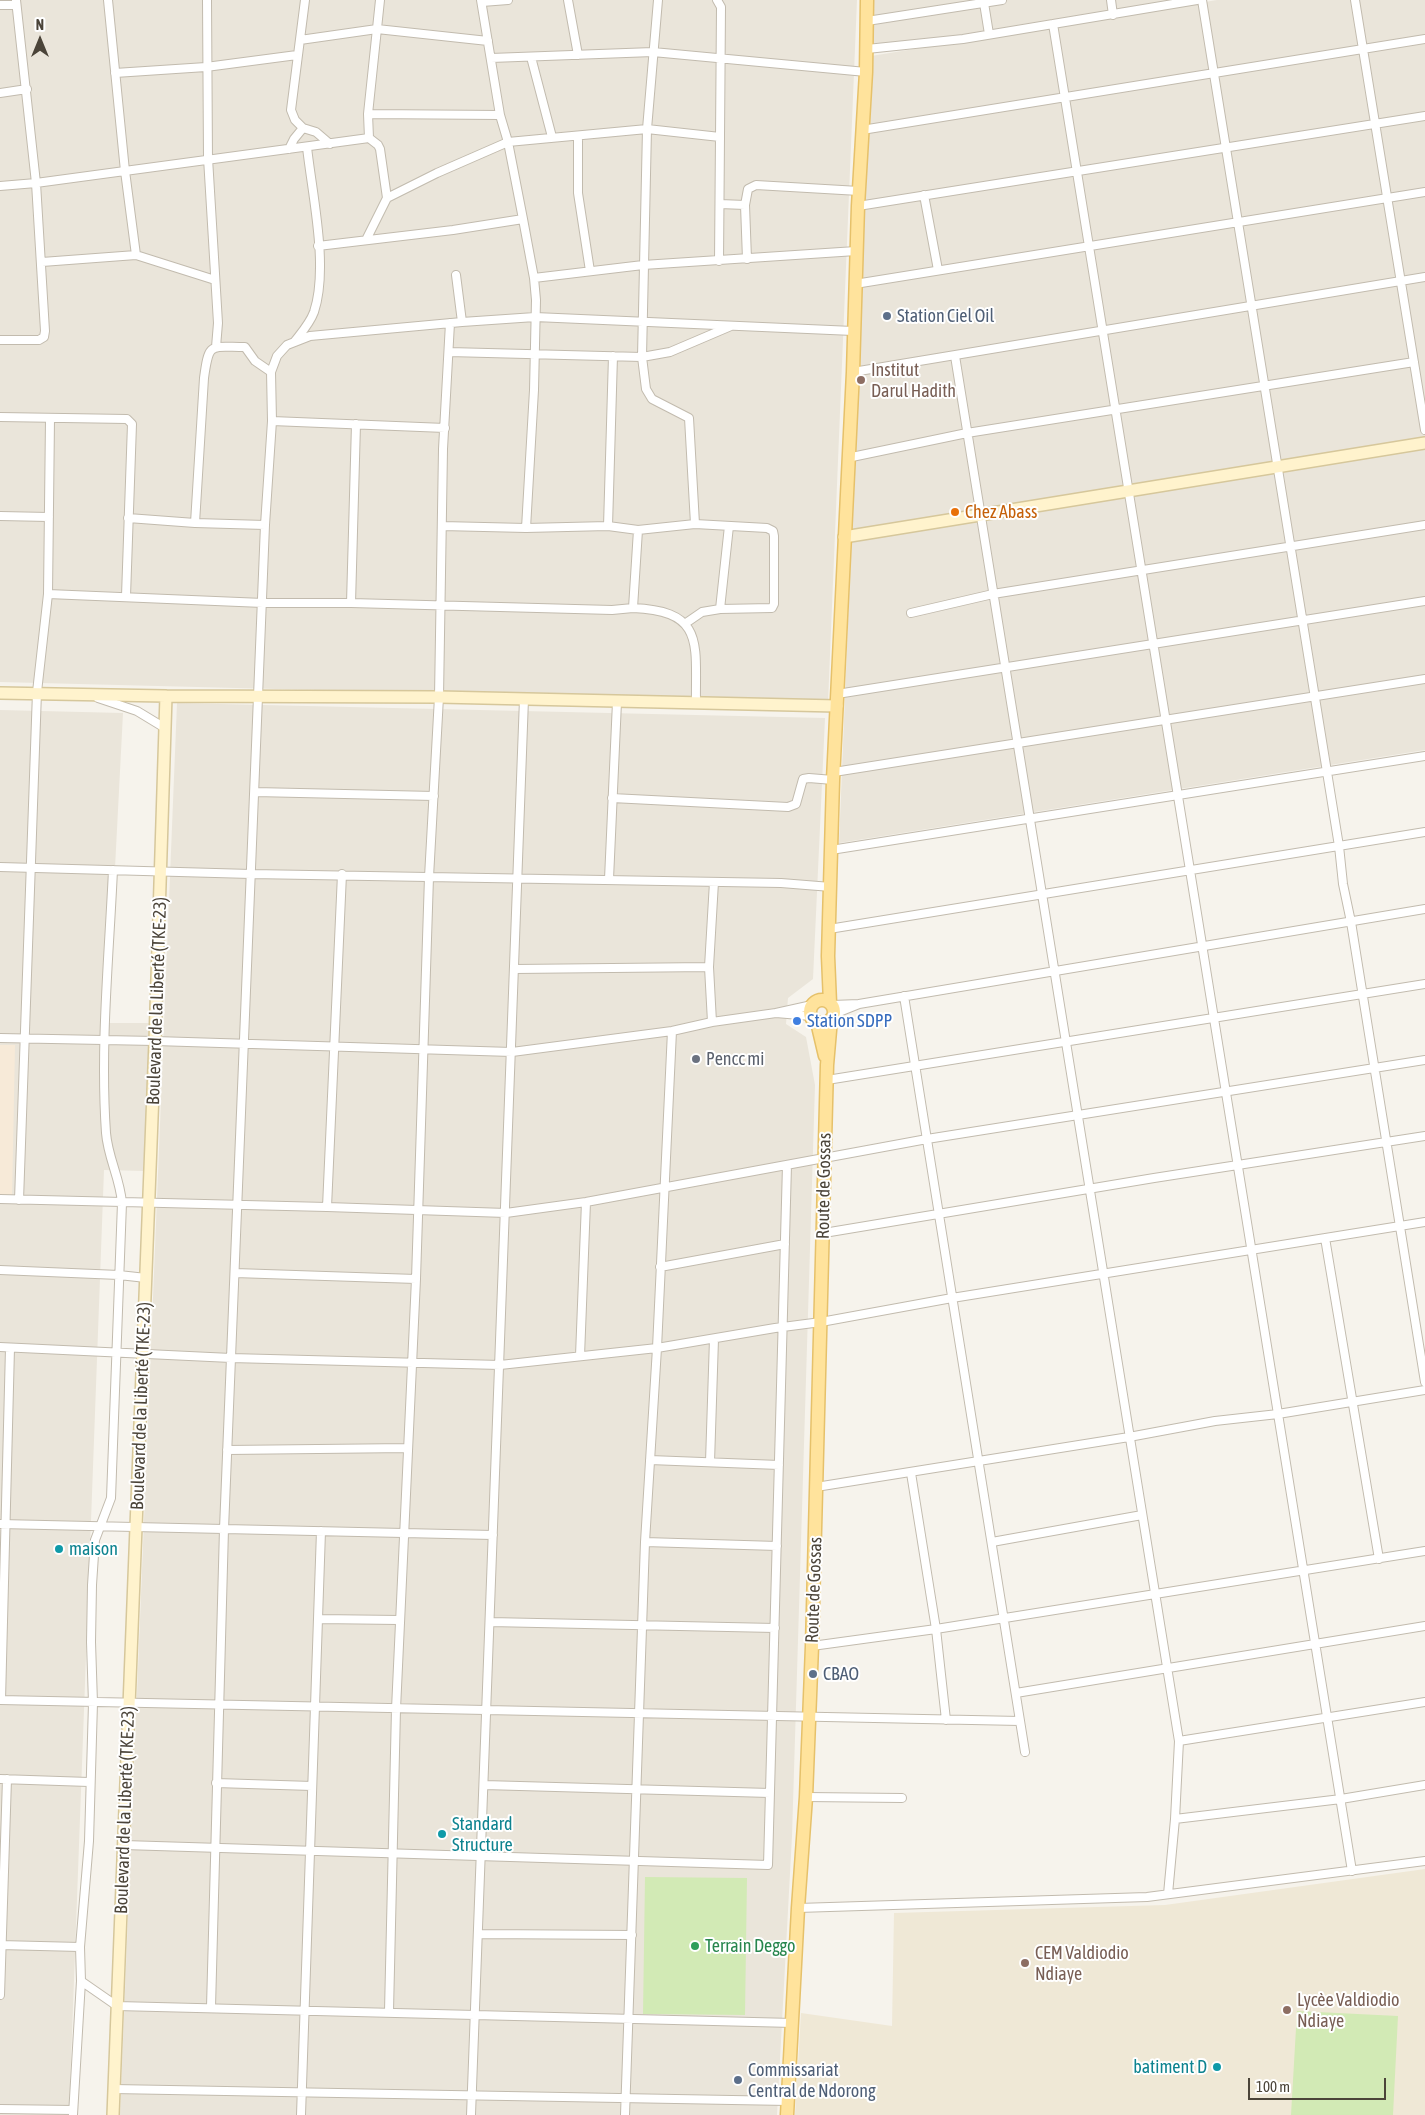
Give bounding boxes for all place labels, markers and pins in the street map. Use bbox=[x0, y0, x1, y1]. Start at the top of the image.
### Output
place label: Station Ciel Oil bbox=[897, 305, 994, 327]
marker: Station Ciel Oil bbox=[881, 310, 893, 322]
place label: Institut Darul Hadith bbox=[871, 359, 956, 402]
marker: Institut Darul Hadith bbox=[855, 374, 867, 386]
place label: Chez Abass bbox=[965, 501, 1037, 523]
marker: Chez Abass bbox=[949, 506, 961, 518]
place label: Station SDPP bbox=[807, 1010, 892, 1032]
marker: Station SDPP bbox=[791, 1015, 803, 1027]
place label: Pencc mi bbox=[706, 1048, 764, 1070]
marker: Pencc mi bbox=[690, 1053, 702, 1065]
place label: maison bbox=[69, 1538, 118, 1560]
marker: maison bbox=[53, 1543, 65, 1555]
place label: CBAO bbox=[823, 1663, 859, 1685]
marker: CBAO bbox=[807, 1668, 819, 1680]
place label: Standard Structure bbox=[452, 1813, 513, 1856]
marker: Standard Structure bbox=[436, 1828, 448, 1840]
place label: Terrain Deggo bbox=[705, 1935, 795, 1957]
marker: Terrain Deggo bbox=[689, 1940, 701, 1952]
place label: CEM Valdiodio Ndiaye bbox=[1035, 1942, 1129, 1985]
marker: CEM Valdiodio Ndiaye bbox=[1019, 1957, 1031, 1969]
place label: Lycèe Valdiodio Ndiaye bbox=[1297, 1989, 1400, 2032]
marker: Lycèe Valdiodio Ndiaye bbox=[1281, 2004, 1293, 2016]
place label: batiment D bbox=[1133, 2056, 1207, 2078]
place label: Commissariat Central de Ndorong bbox=[748, 2059, 876, 2102]
marker: batiment D bbox=[1211, 2061, 1223, 2073]
marker: Commissariat Central de Ndorong bbox=[732, 2074, 744, 2086]

